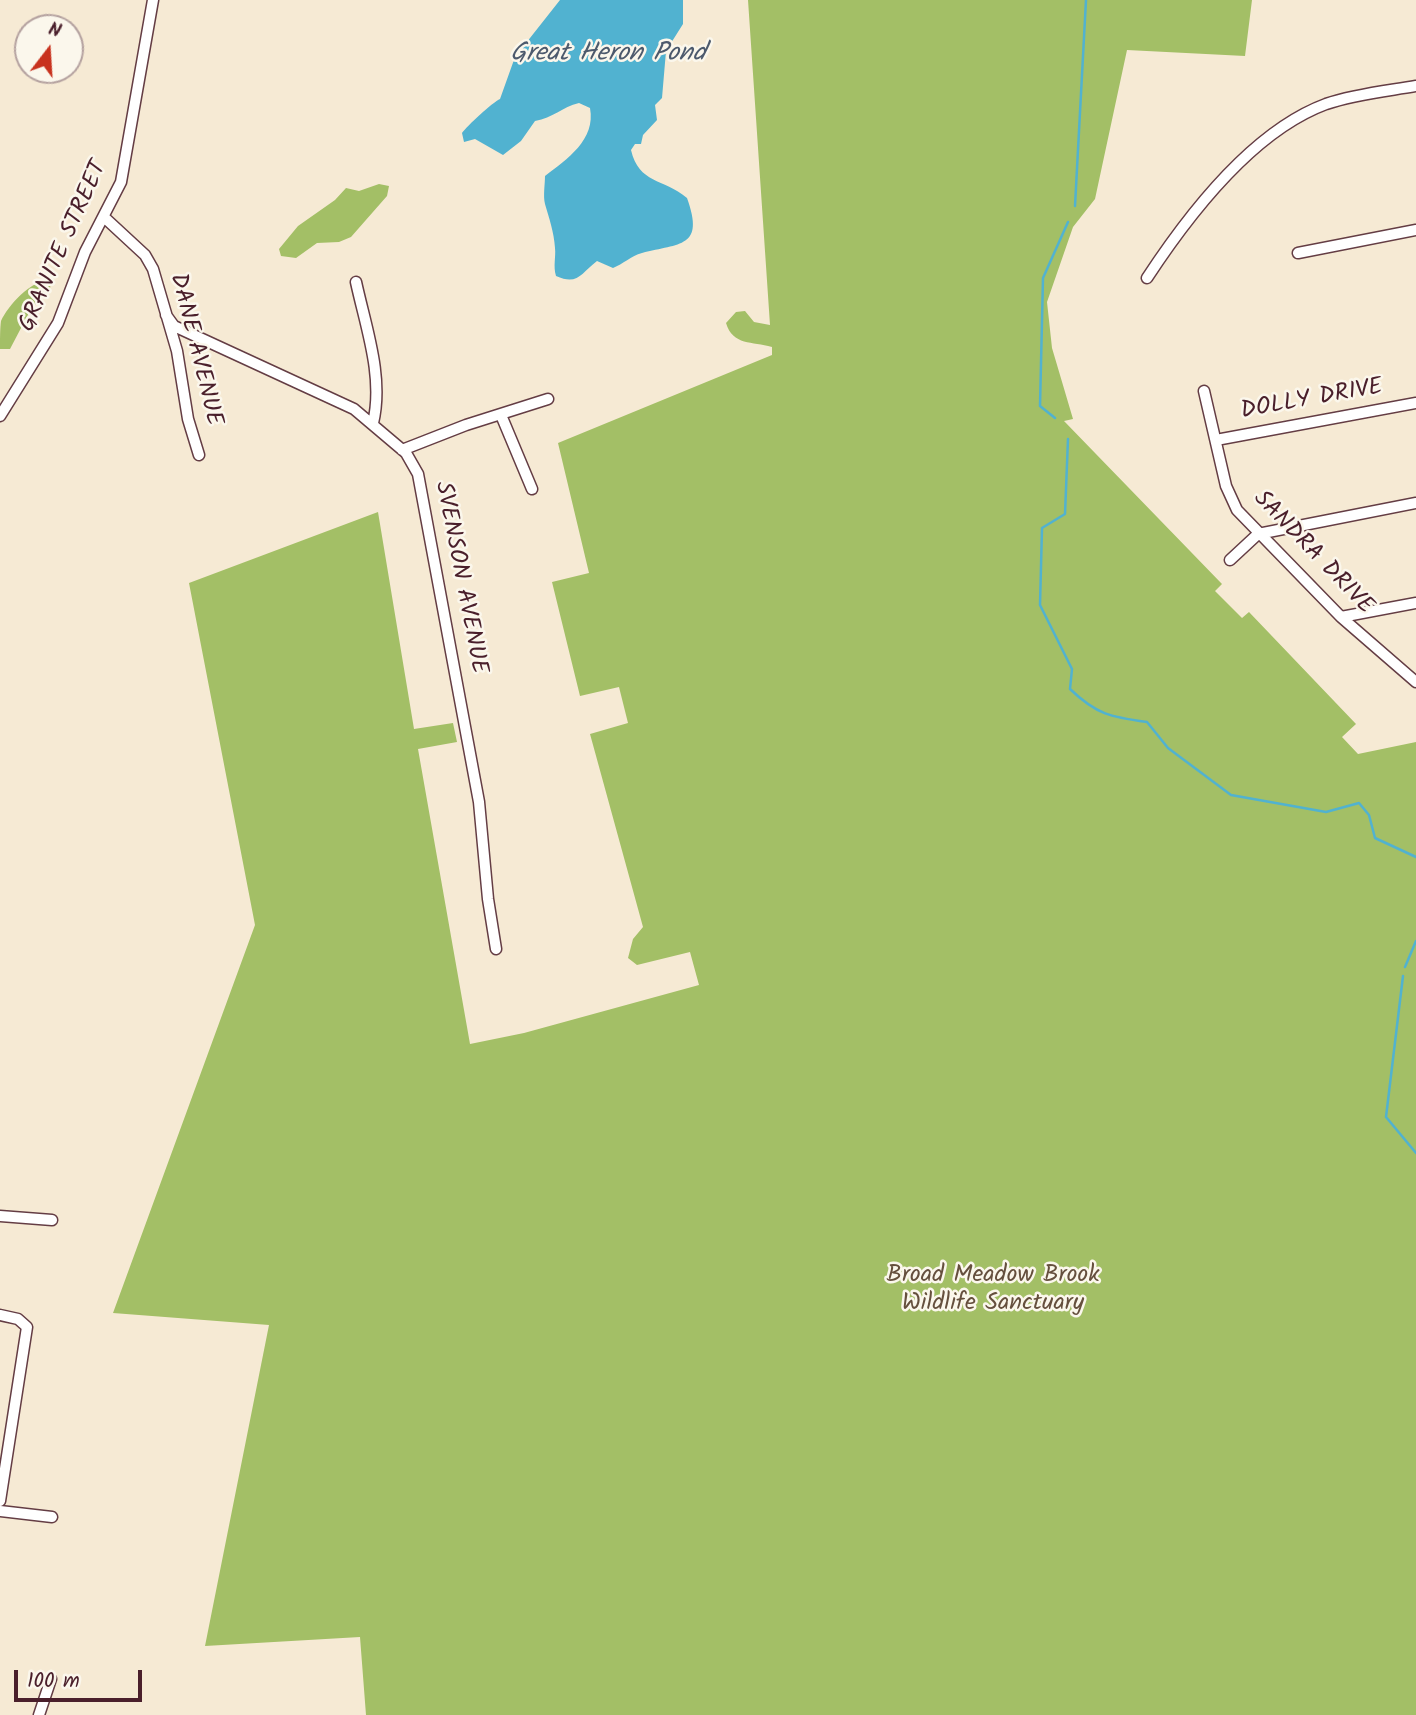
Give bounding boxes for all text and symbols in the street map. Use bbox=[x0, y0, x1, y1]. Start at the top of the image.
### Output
north arrow bbox=[14, 14, 84, 84]
text: N bbox=[44, 15, 65, 47]
water label: Great Heron Pond bbox=[510, 40, 706, 72]
street label: GRANITE STREET bbox=[14, 157, 116, 337]
street label: DANE AVENUE bbox=[161, 271, 227, 429]
street label: DOLLY DRIVE bbox=[1239, 374, 1385, 428]
street label: SVENSON AVENUE bbox=[426, 479, 492, 677]
street label: SANDRA DRIVE bbox=[1246, 486, 1378, 622]
park label: Broad Meadow Brook Wildlife Sanctuary bbox=[887, 1263, 1099, 1319]
scale bar bbox=[18, 1656, 145, 1700]
text: 100 m bbox=[27, 1665, 80, 1698]

